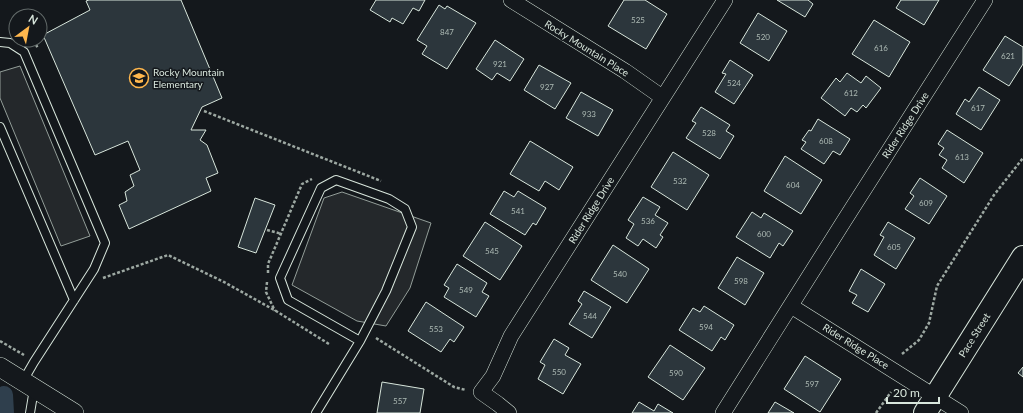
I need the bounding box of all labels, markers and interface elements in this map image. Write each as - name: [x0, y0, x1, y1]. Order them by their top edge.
- north arrow: [8, 8, 48, 48]
- text: N: [27, 11, 41, 27]
- house number: 525: [631, 15, 645, 25]
- street label: Rocky Mountain Place: [543, 17, 631, 79]
- house number: 847: [440, 27, 454, 37]
- house number: 520: [756, 32, 770, 42]
- house number: 616: [874, 43, 888, 53]
- house number: 621: [1001, 51, 1015, 61]
- house number: 921: [493, 59, 507, 69]
- place label: Rocky Mountain Elementary: [153, 66, 224, 90]
- school or university icon: Rocky Mountain Elementary: [128, 67, 150, 89]
- house number: 524: [727, 78, 741, 88]
- house number: 927: [540, 82, 554, 92]
- house number: 612: [844, 88, 858, 98]
- street label: Rider Ridge Drive: [879, 90, 931, 160]
- house number: 617: [971, 103, 985, 113]
- house number: 933: [582, 109, 596, 119]
- house number: 528: [702, 128, 716, 138]
- house number: 608: [819, 136, 833, 146]
- house number: 613: [955, 152, 969, 162]
- street label: Rider Ridge Drive: [566, 174, 616, 246]
- house number: 532: [673, 176, 687, 186]
- house number: 604: [786, 180, 800, 190]
- house number: 609: [919, 198, 933, 208]
- house number: 541: [511, 206, 525, 216]
- house number: 536: [641, 216, 655, 226]
- house number: 600: [757, 229, 771, 239]
- house number: 605: [887, 242, 901, 252]
- house number: 545: [485, 246, 499, 256]
- house number: 540: [613, 269, 627, 279]
- house number: 598: [734, 276, 748, 286]
- house number: 549: [459, 285, 473, 295]
- street label: Pace Street: [956, 310, 992, 359]
- house number: 544: [583, 311, 597, 321]
- street label: Rider Ridge Place: [821, 321, 891, 371]
- house number: 594: [699, 322, 713, 332]
- house number: 553: [429, 324, 443, 334]
- house number: 550: [552, 367, 566, 377]
- house number: 590: [669, 368, 683, 378]
- house number: 597: [805, 379, 819, 389]
- scale bar: [887, 379, 939, 405]
- text: 20 m: [893, 385, 920, 400]
- house number: 557: [393, 396, 407, 406]

